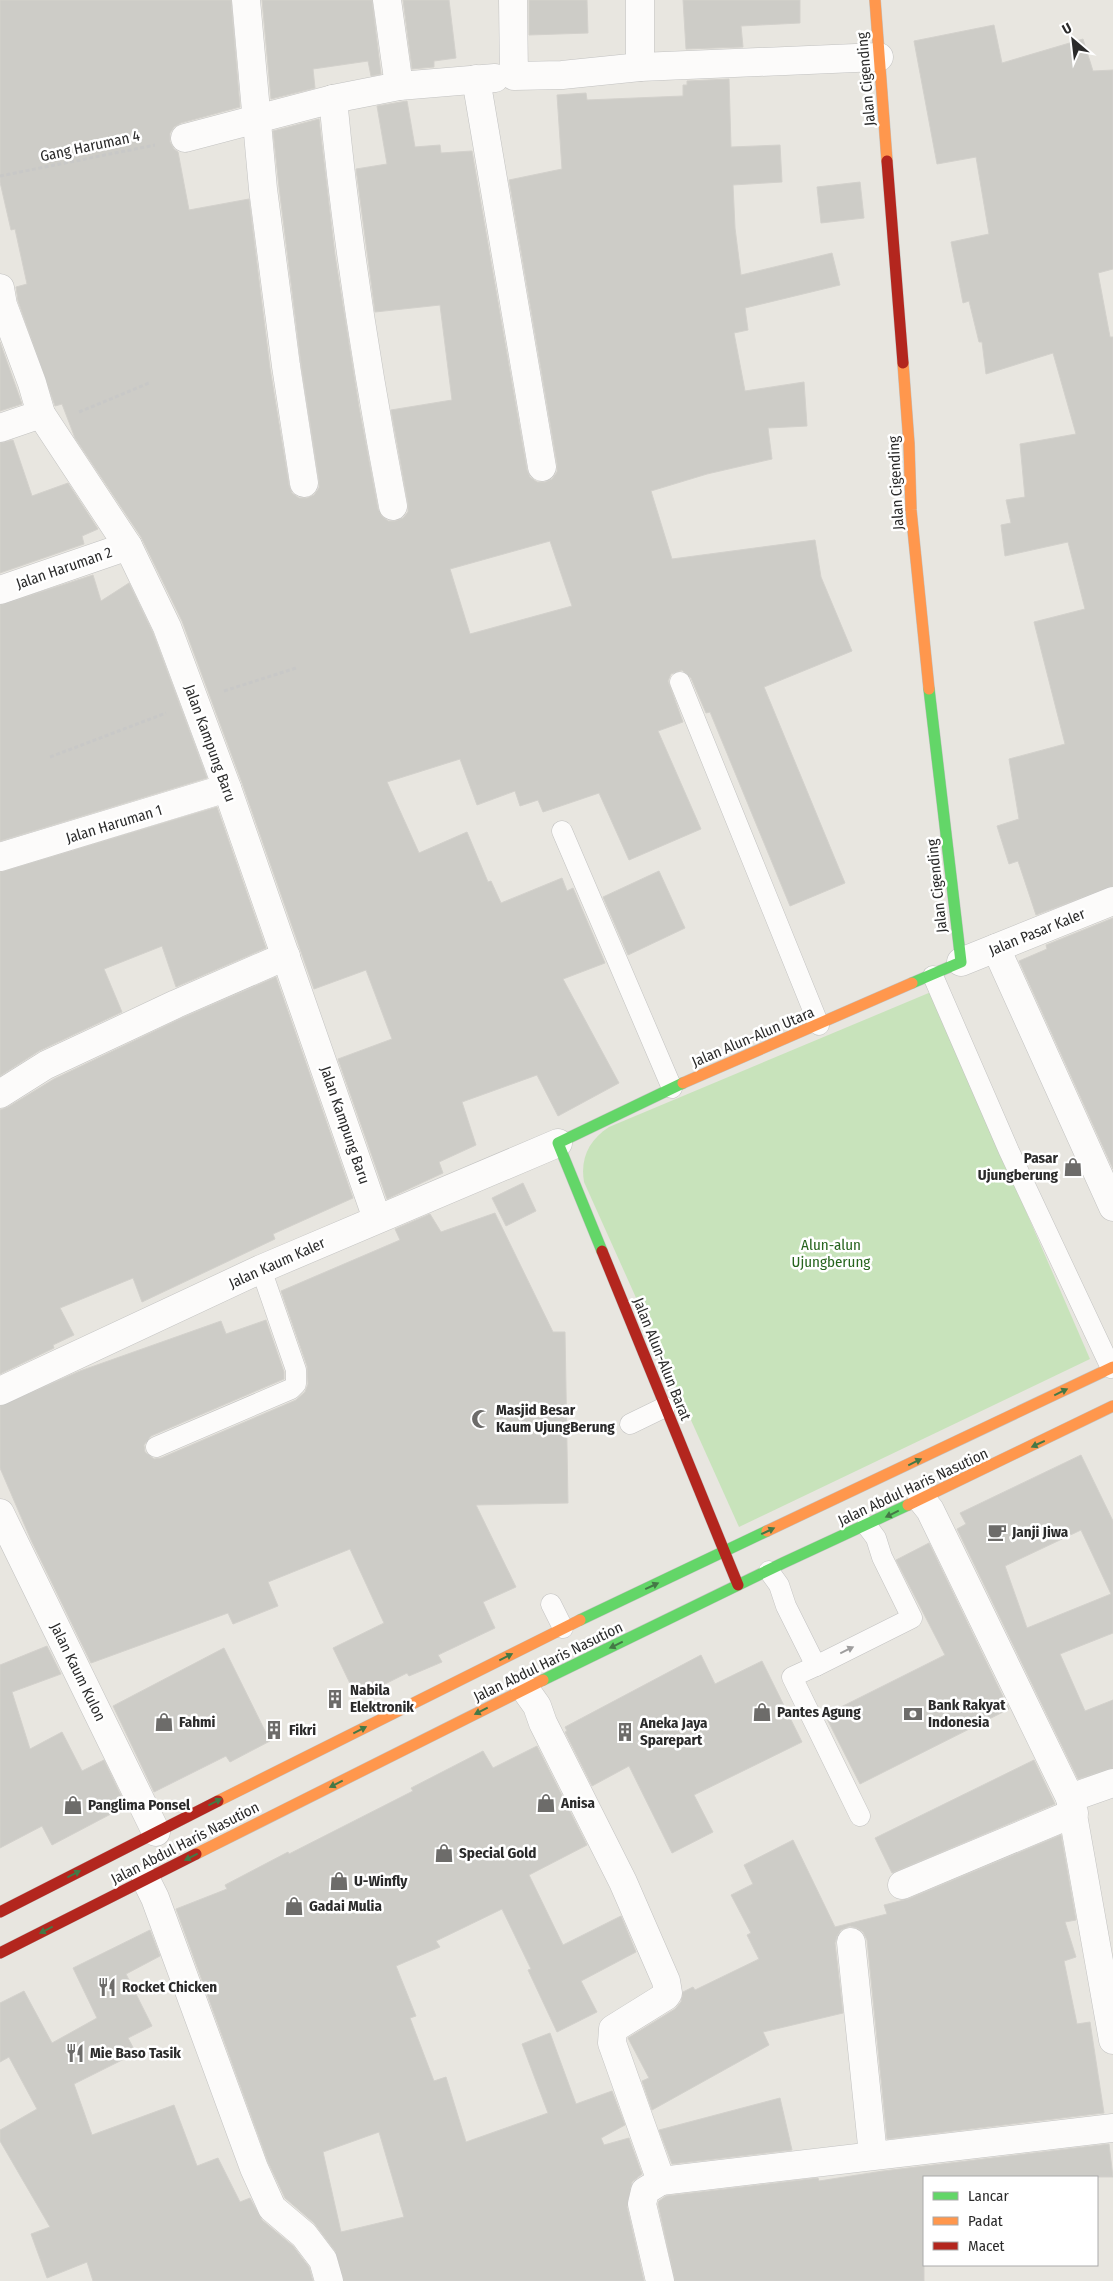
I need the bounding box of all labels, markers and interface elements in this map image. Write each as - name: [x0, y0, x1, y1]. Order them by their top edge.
- north arrow: [1048, 15, 1098, 65]
- text: U: [1060, 20, 1075, 38]
- street label: Jalan Cigending: [853, 31, 879, 127]
- street label: Gang Haruman 4: [38, 127, 142, 165]
- street label: Jalan Cigending: [885, 435, 907, 531]
- street label: Jalan Haruman 2: [14, 543, 115, 593]
- street label: Jalan Kampung Baru: [180, 682, 240, 804]
- street label: Jalan Haruman 1: [64, 801, 164, 847]
- street label: Jalan Cigending: [923, 838, 951, 934]
- street label: Jalan Pasar Kaler: [986, 904, 1088, 959]
- street label: Jalan Alun-Alun Utara: [689, 1003, 817, 1071]
- street label: Jalan Kampung Baru: [316, 1064, 374, 1186]
- place label: Pasar Ujungberung: [978, 1149, 1059, 1184]
- shop icon: Pasar Ujungberung: [1062, 1156, 1084, 1178]
- street label: Jalan Kaum Kaler: [226, 1233, 329, 1292]
- park label: Alun-alun Ujungberung: [792, 1236, 870, 1271]
- street label: Jalan Alun-Alun Barat: [629, 1295, 695, 1423]
- one-way arrow: [1054, 1388, 1069, 1396]
- place label: Masjid Besar Kaum UjungBerung: [496, 1401, 615, 1436]
- mosque icon: Masjid Besar Kaum UjungBerung: [470, 1408, 492, 1430]
- one-way arrow: [1031, 1441, 1045, 1449]
- street label: Jalan Abdul Haris Nasution: [835, 1444, 991, 1530]
- one-way arrow: [908, 1458, 922, 1466]
- one-way arrow: [885, 1510, 899, 1518]
- cafe icon: Janji Jiwa: [986, 1521, 1008, 1543]
- place label: Janji Jiwa: [1011, 1523, 1069, 1541]
- one-way arrow: [761, 1527, 775, 1535]
- one-way arrow: [645, 1582, 659, 1590]
- street label: Jalan Abdul Haris Nasution: [471, 1618, 625, 1706]
- street label: Jalan Kaum Kulon: [46, 1620, 110, 1724]
- one-way arrow: [608, 1641, 623, 1649]
- one-way arrow: [840, 1646, 854, 1654]
- one-way arrow: [499, 1653, 513, 1661]
- place label: Nabila Elektronik: [350, 1681, 414, 1716]
- building icon: Nabila Elektronik: [324, 1688, 346, 1710]
- place label: Bank Rakyat Indonesia: [928, 1696, 1006, 1731]
- shop icon: Pantes Agung: [751, 1701, 773, 1723]
- place label: Pantes Agung: [777, 1703, 861, 1721]
- bank icon: Bank Rakyat Indonesia: [902, 1703, 924, 1725]
- one-way arrow: [474, 1707, 488, 1715]
- shop icon: Fahmi: [153, 1711, 175, 1733]
- place label: Fahmi: [179, 1713, 215, 1731]
- place label: Aneka Jaya Sparepart: [639, 1714, 708, 1749]
- building icon: Fikri: [263, 1719, 285, 1741]
- place label: Fikri: [289, 1721, 316, 1739]
- building icon: Aneka Jaya Sparepart: [614, 1721, 636, 1743]
- one-way arrow: [353, 1725, 368, 1734]
- one-way arrow: [329, 1780, 343, 1788]
- shop icon: Anisa: [535, 1792, 557, 1814]
- shop icon: Panglima Ponsel: [62, 1794, 84, 1816]
- place label: Anisa: [560, 1794, 595, 1812]
- place label: Panglima Ponsel: [88, 1796, 191, 1814]
- street label: Jalan Abdul Haris Nasution: [108, 1798, 262, 1888]
- one-way arrow: [208, 1798, 222, 1806]
- shop icon: Special Gold: [433, 1842, 455, 1864]
- place label: Special Gold: [459, 1844, 537, 1862]
- one-way arrow: [184, 1853, 198, 1861]
- one-way arrow: [67, 1870, 82, 1878]
- shop icon: U-Winfly: [328, 1870, 350, 1892]
- place label: U-Winfly: [354, 1872, 408, 1890]
- shop icon: Gadai Mulia: [283, 1895, 305, 1917]
- place label: Gadai Mulia: [309, 1897, 383, 1915]
- one-way arrow: [39, 1926, 53, 1934]
- restaurant icon: Rocket Chicken: [96, 1976, 118, 1998]
- place label: Rocket Chicken: [122, 1978, 217, 1996]
- restaurant icon: Mie Baso Tasik: [64, 2042, 86, 2064]
- place label: Mie Baso Tasik: [90, 2044, 181, 2062]
- legend: [923, 2176, 1098, 2266]
- text: Lancar: [968, 2187, 1009, 2205]
- text: Padat: [968, 2212, 1003, 2230]
- text: Macet: [968, 2237, 1005, 2255]

